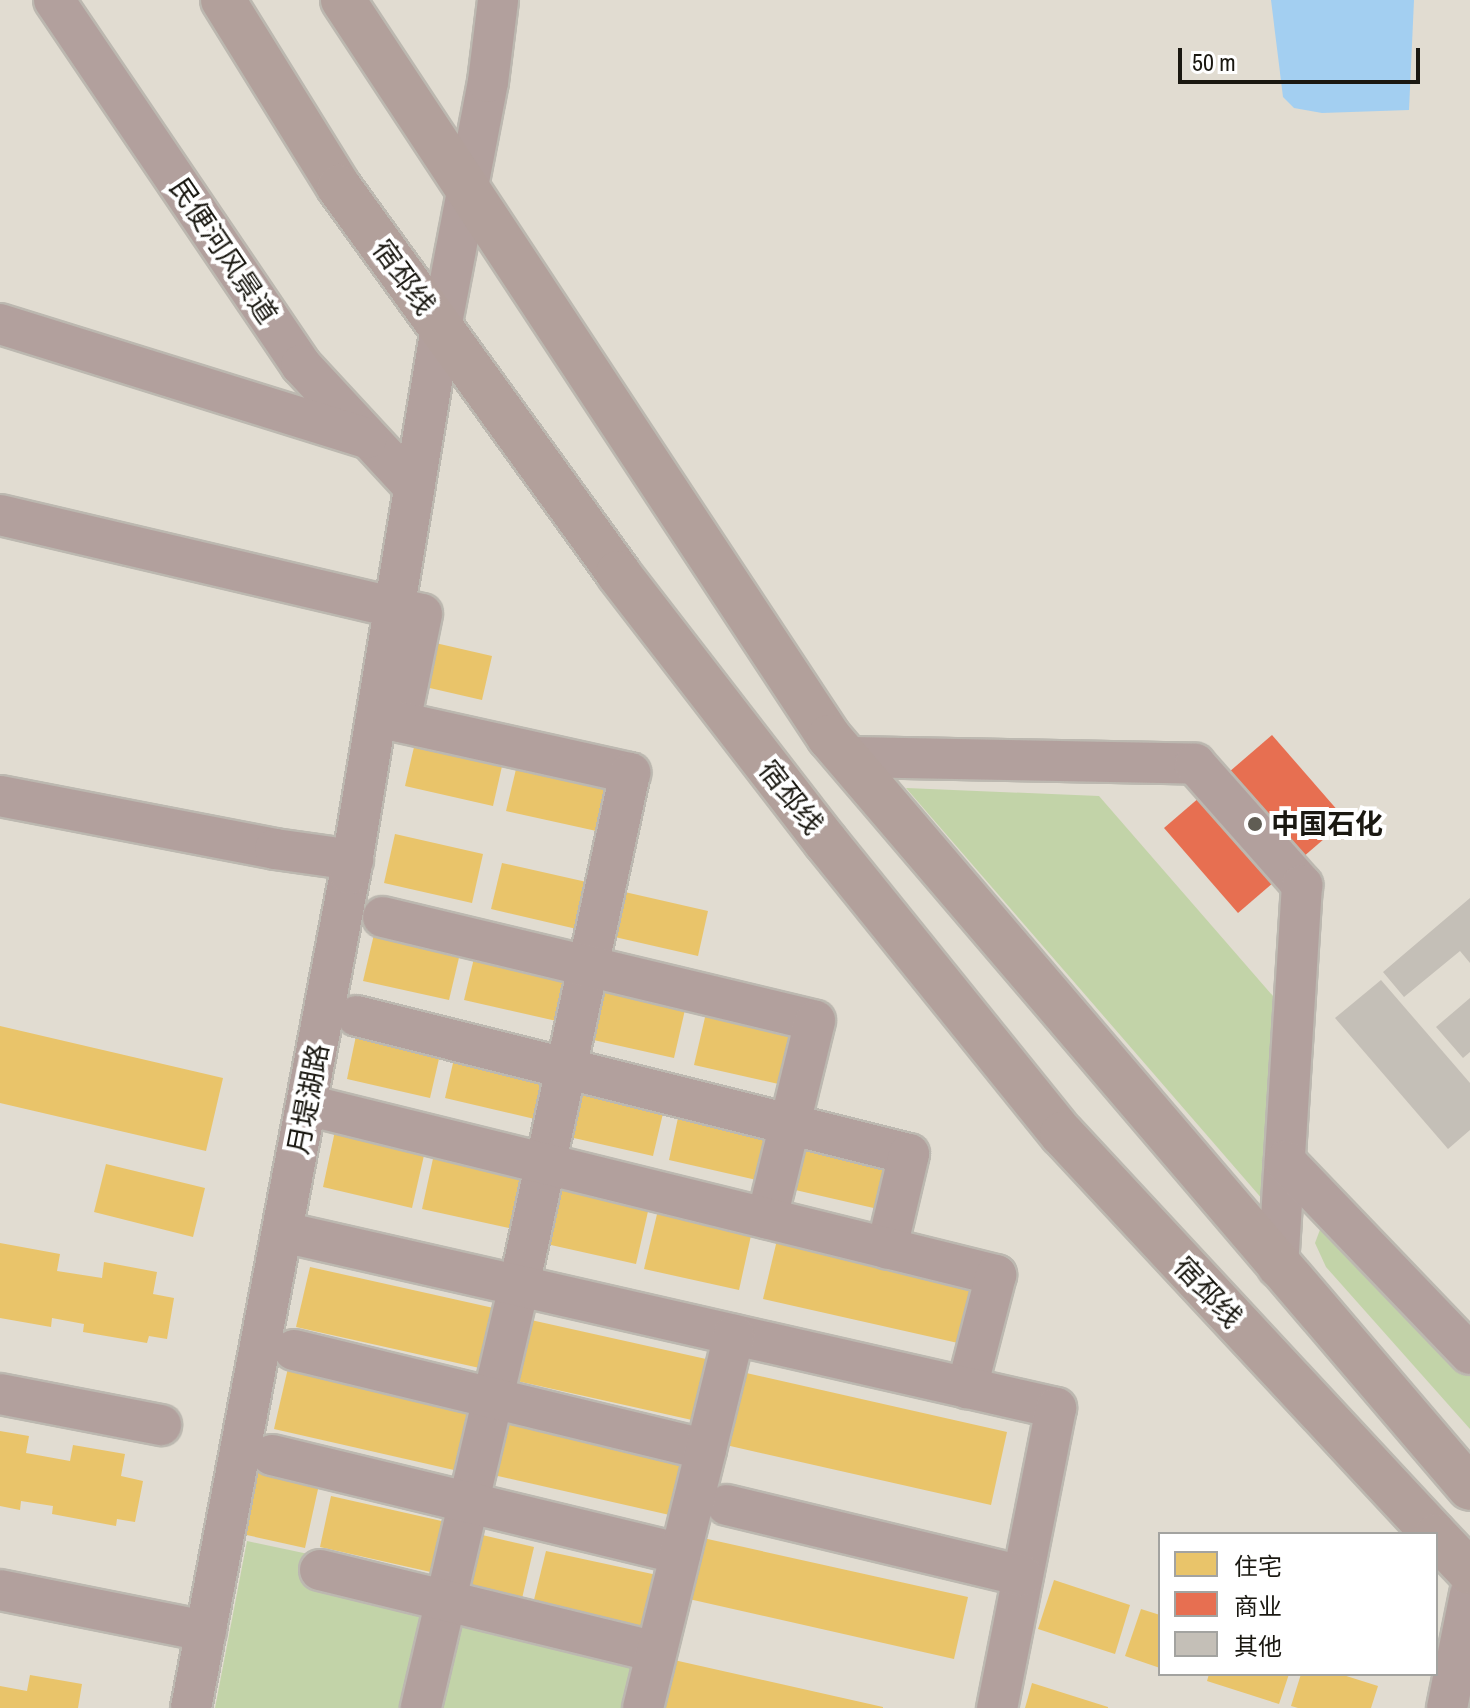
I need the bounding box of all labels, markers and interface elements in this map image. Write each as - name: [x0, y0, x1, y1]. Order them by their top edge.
- scale bar: [1182, 32, 1424, 82]
- text: 50 m: [1192, 46, 1236, 78]
- street label: 民便河风景道: [163, 172, 285, 330]
- street label: 宿邳线: [366, 233, 442, 321]
- street label: 宿邳线: [752, 754, 830, 840]
- place label: 中国石化: [1271, 807, 1383, 841]
- marker: 中国石化: [1246, 815, 1264, 833]
- street label: 月堤湖路: [281, 1041, 335, 1157]
- street label: 宿邳线: [1167, 1250, 1249, 1334]
- legend: [1158, 1532, 1438, 1676]
- text: 住宅: [1234, 1550, 1282, 1582]
- text: 商业: [1234, 1590, 1282, 1622]
- text: 其他: [1234, 1630, 1282, 1662]

